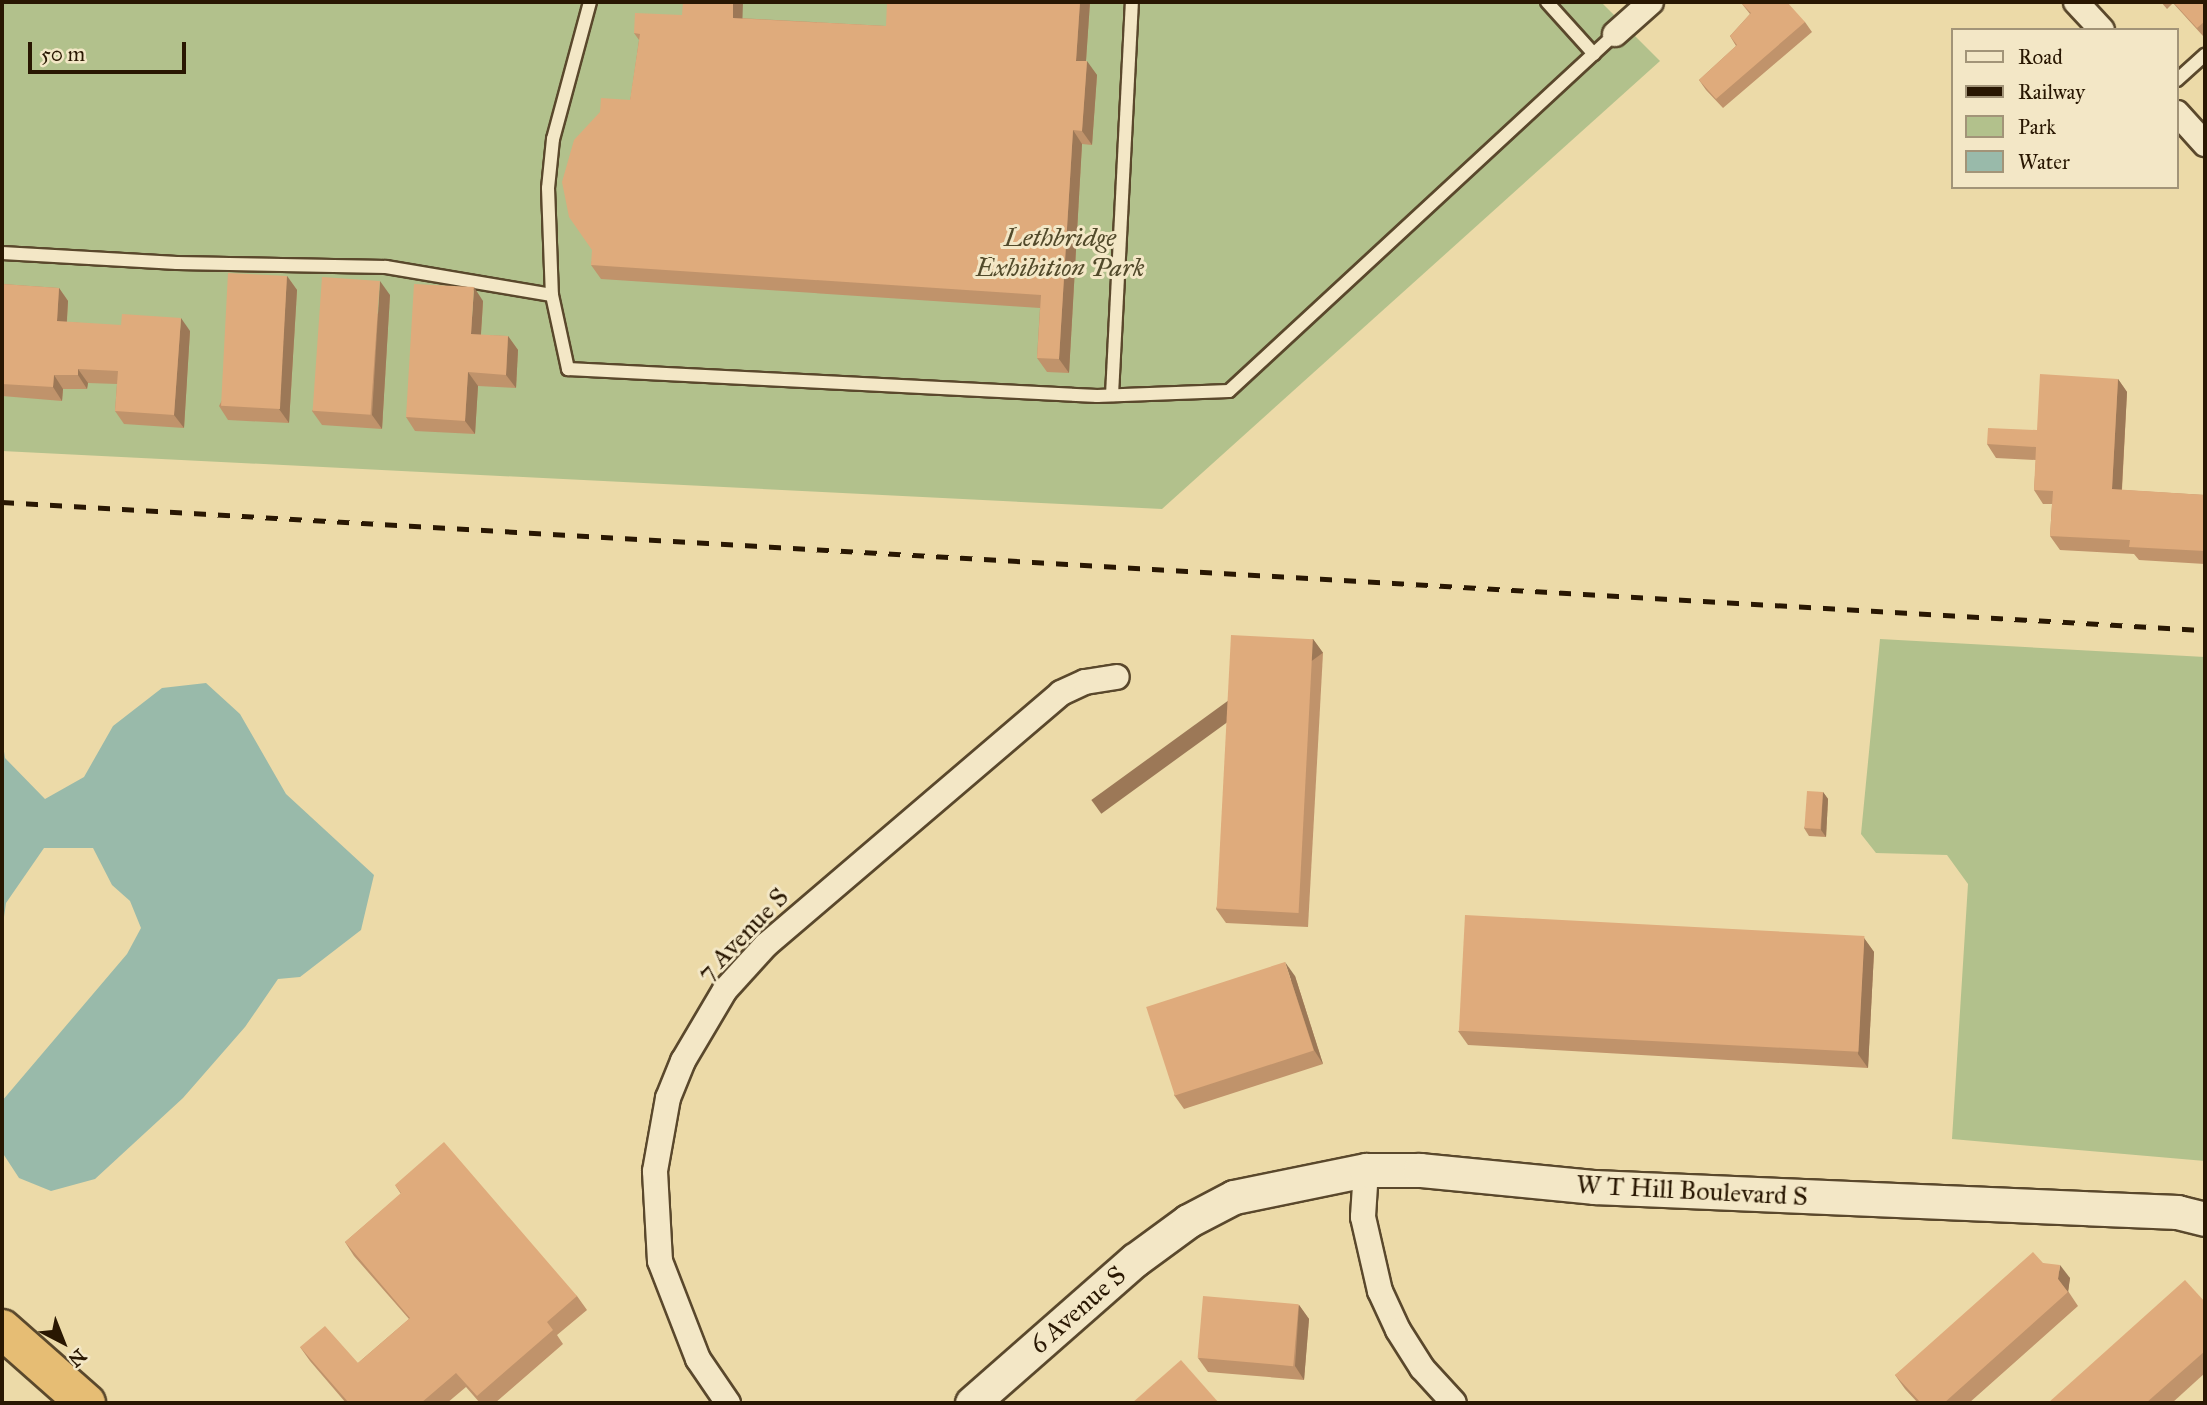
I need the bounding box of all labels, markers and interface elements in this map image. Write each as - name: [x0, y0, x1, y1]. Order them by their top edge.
- scale bar: [32, 28, 189, 72]
- legend: [1952, 28, 2179, 189]
- text: 50 m: [41, 41, 85, 67]
- text: Road: [2018, 44, 2063, 70]
- text: Railway: [2018, 79, 2085, 105]
- text: Park: [2018, 114, 2056, 140]
- text: Water: [2018, 149, 2070, 175]
- park label: Lethbridge Exhibition Park: [975, 222, 1145, 284]
- street label: 7 Avenue S: [691, 882, 795, 988]
- street label: W T Hill Boulevard S: [1576, 1169, 1808, 1213]
- street label: 6 Avenue S: [1023, 1260, 1133, 1360]
- north arrow: [28, 1307, 98, 1377]
- text: N: [64, 1344, 91, 1372]

